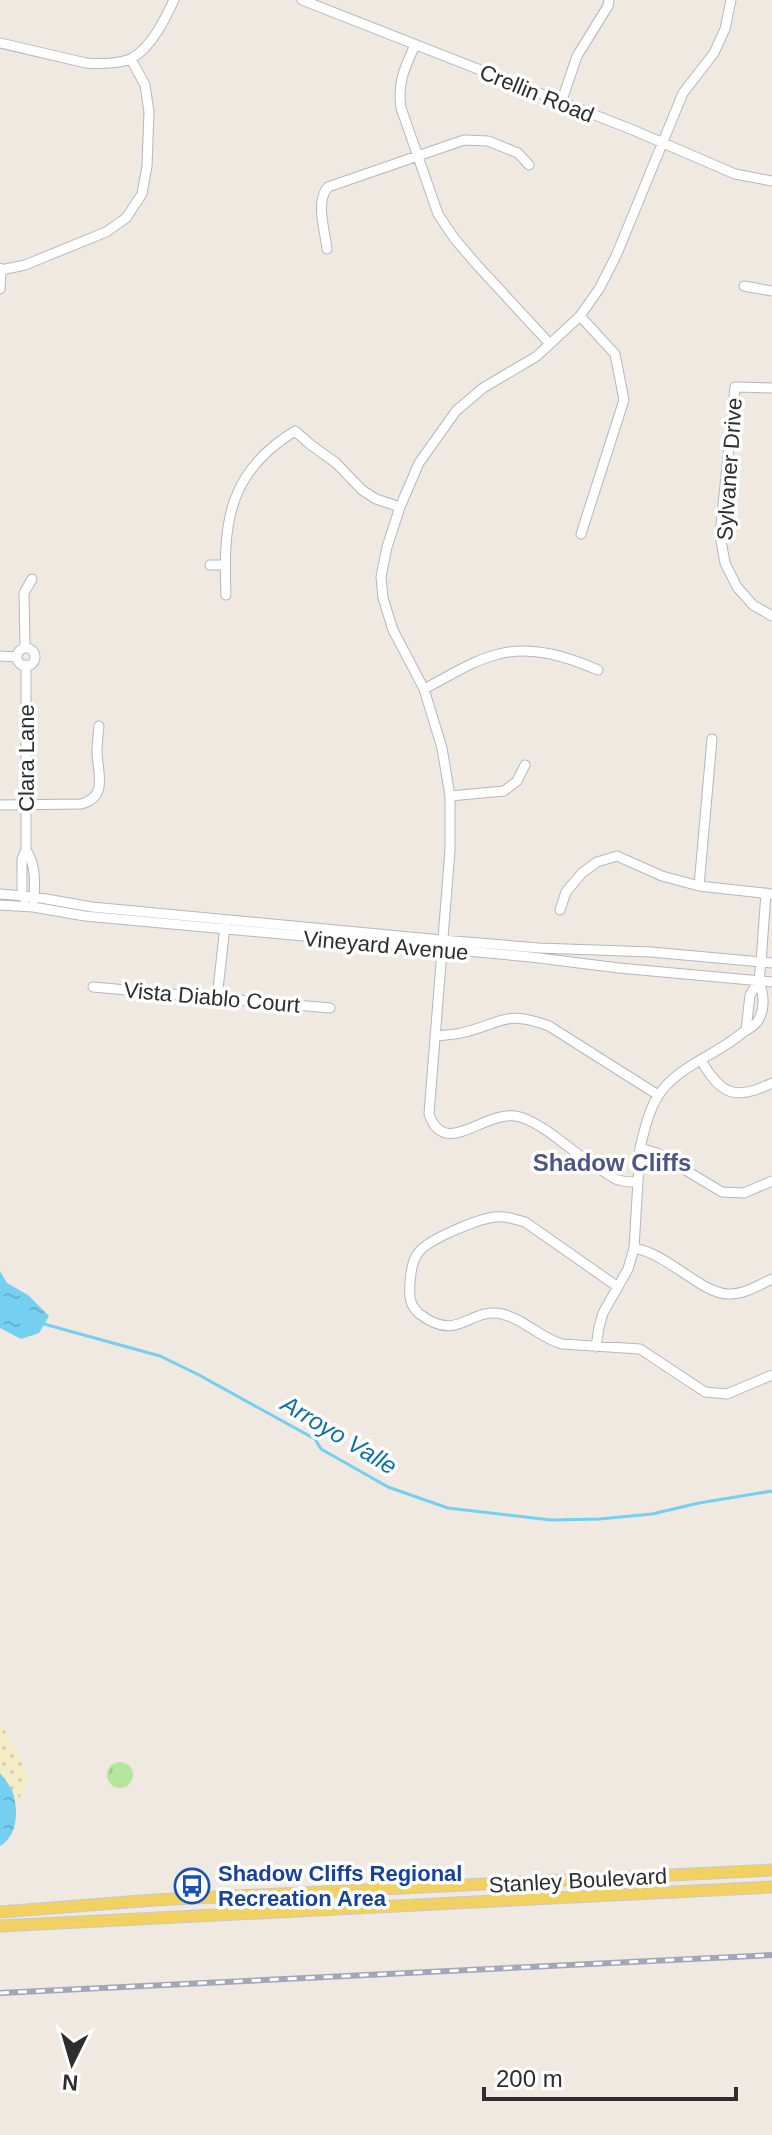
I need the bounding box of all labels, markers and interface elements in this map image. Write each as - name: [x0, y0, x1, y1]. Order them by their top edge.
- street label: Crellin Road: [476, 59, 598, 128]
- street label: Sylvaner Drive: [712, 397, 747, 541]
- street label: Clara Lane: [14, 704, 39, 812]
- street label: Vineyard Avenue: [302, 926, 470, 965]
- street label: Vista Diablo Court: [123, 977, 301, 1018]
- district label: Shadow Cliffs: [533, 1149, 691, 1176]
- water label: Arroyo Valle: [275, 1389, 402, 1480]
- place label: Shadow Cliffs Regional Recreation Area: [218, 1861, 462, 1911]
- street label: Stanley Boulevard: [488, 1863, 668, 1898]
- bus stop icon: Shadow Cliffs Regional Recreation Area: [173, 1867, 211, 1905]
- north arrow: [32, 2023, 112, 2103]
- scale bar: [484, 2051, 736, 2101]
- text: 200 m: [496, 2065, 563, 2092]
- text: N: [61, 2069, 79, 2096]

